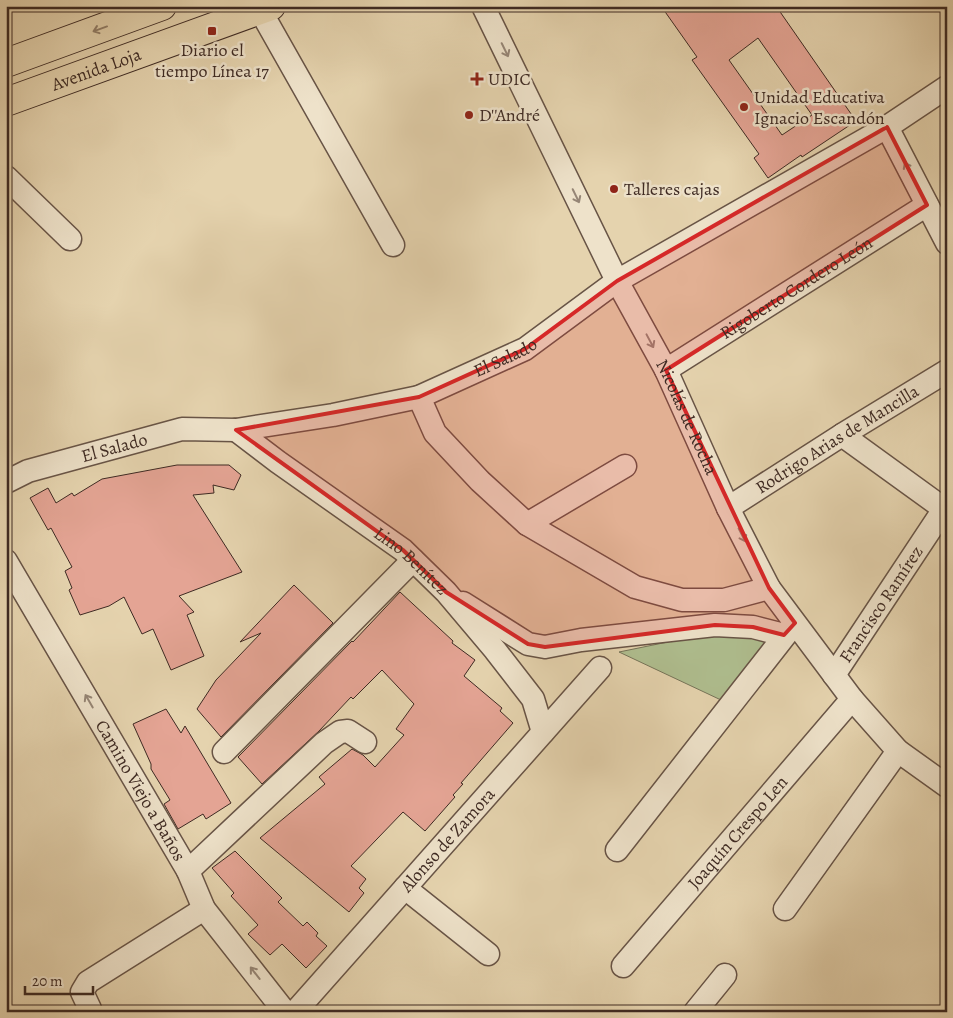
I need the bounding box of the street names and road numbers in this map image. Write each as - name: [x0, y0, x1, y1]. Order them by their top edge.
- street label: Avenida Loja: [47, 42, 145, 97]
- street label: Rigoberto Cordero León: [715, 230, 877, 345]
- street label: El Salado: [470, 332, 542, 383]
- street label: Nicolás de Rocha: [650, 355, 724, 479]
- street label: Rodrigo Arias de Mancilla: [751, 379, 924, 499]
- street label: El Salado: [78, 427, 150, 468]
- street label: Lino Benítez: [369, 521, 454, 600]
- street label: Francisco Ramírez: [833, 541, 928, 667]
- street label: Camino Viejo a Baños: [90, 715, 192, 865]
- street label: Joaquín Crespo Len: [682, 771, 793, 894]
- street label: Alonso de Zamora: [394, 782, 501, 898]

